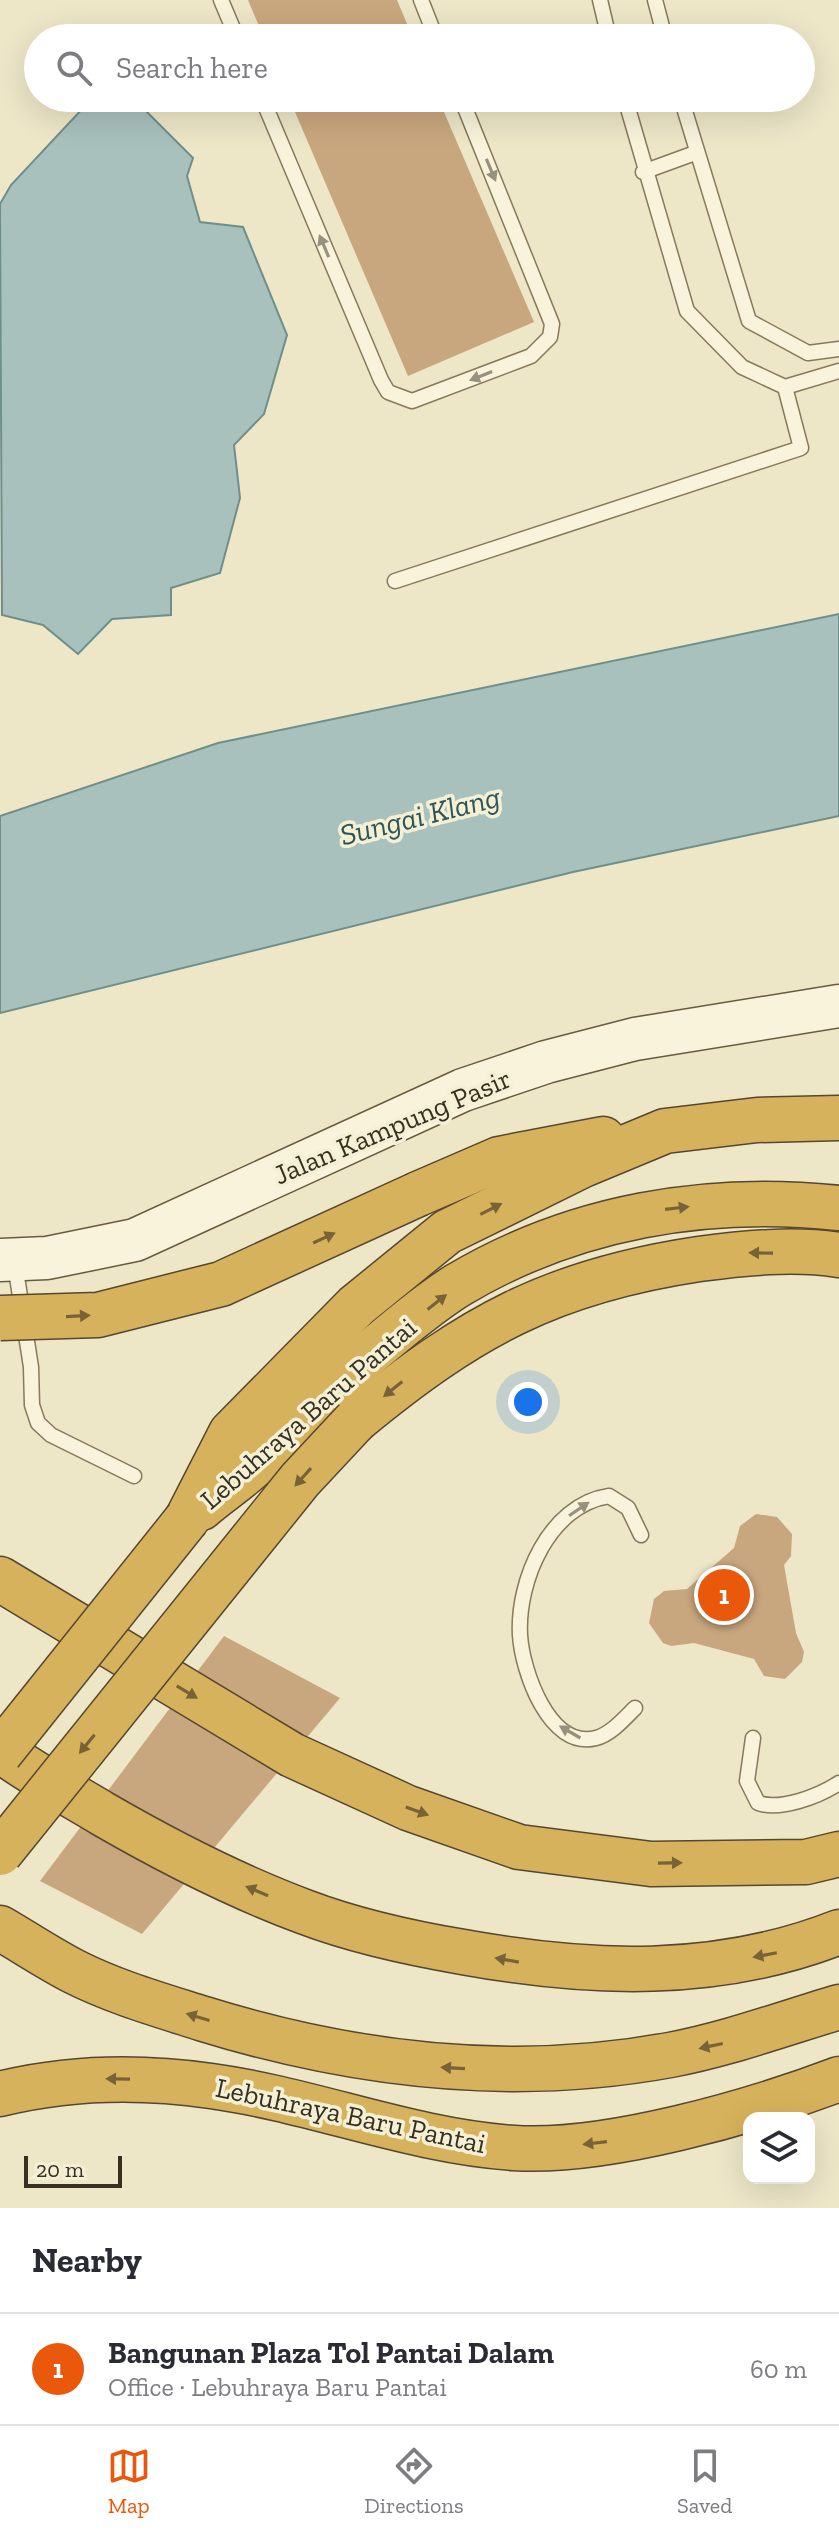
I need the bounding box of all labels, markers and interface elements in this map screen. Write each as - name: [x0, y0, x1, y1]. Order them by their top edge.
- search box: [24, 24, 815, 112]
- icon: search: [52, 46, 96, 90]
- text: Search here: [116, 50, 268, 86]
- one-way arrow: [485, 158, 498, 182]
- one-way arrow: [318, 234, 331, 257]
- one-way arrow: [469, 370, 493, 383]
- water label: Sungai Klang: [336, 779, 504, 853]
- street label: Jalan Kampung Pasir: [269, 1062, 516, 1191]
- one-way arrow: [480, 1202, 503, 1216]
- one-way arrow: [665, 1202, 690, 1215]
- one-way arrow: [313, 1231, 336, 1245]
- one-way arrow: [748, 1247, 773, 1259]
- one-way arrow: [427, 1294, 447, 1310]
- one-way arrow: [66, 1310, 91, 1323]
- street label: Lebuhraya Baru Pantai: [194, 1311, 423, 1516]
- one-way arrow: [383, 1380, 403, 1397]
- your location: [508, 1382, 548, 1422]
- one-way arrow: [295, 1467, 313, 1486]
- one-way arrow: [568, 1502, 589, 1517]
- pin: 1: [698, 1565, 750, 1625]
- one-way arrow: [176, 1685, 198, 1699]
- one-way arrow: [559, 1725, 581, 1739]
- one-way arrow: [79, 1734, 96, 1755]
- one-way arrow: [405, 1806, 429, 1818]
- one-way arrow: [658, 1857, 683, 1870]
- one-way arrow: [245, 1885, 269, 1898]
- one-way arrow: [752, 1949, 777, 1962]
- one-way arrow: [494, 1953, 519, 1966]
- one-way arrow: [186, 2010, 210, 2023]
- one-way arrow: [698, 2040, 723, 2053]
- one-way arrow: [440, 2061, 465, 2074]
- street label: Lebuhraya Baru Pantai: [213, 2071, 489, 2160]
- one-way arrow: [105, 2073, 130, 2085]
- map controls: [743, 2112, 815, 2184]
- button: layers: [743, 2112, 815, 2184]
- one-way arrow: [582, 2137, 607, 2150]
- scale bar: [24, 2152, 122, 2188]
- text: 20 m: [36, 2156, 84, 2183]
- text: Nearby: [32, 2240, 142, 2281]
- text: Bangunan Plaza Tol Pantai Dalam: [108, 2335, 554, 2371]
- text: 1: [53, 2353, 63, 2385]
- text: 60 m: [750, 2353, 807, 2385]
- text: Office · Lebuhraya Baru Pantai: [108, 2371, 447, 2403]
- tab: Map: [107, 2444, 151, 2519]
- tab: Directions: [364, 2444, 464, 2519]
- tab: Saved: [677, 2444, 732, 2519]

